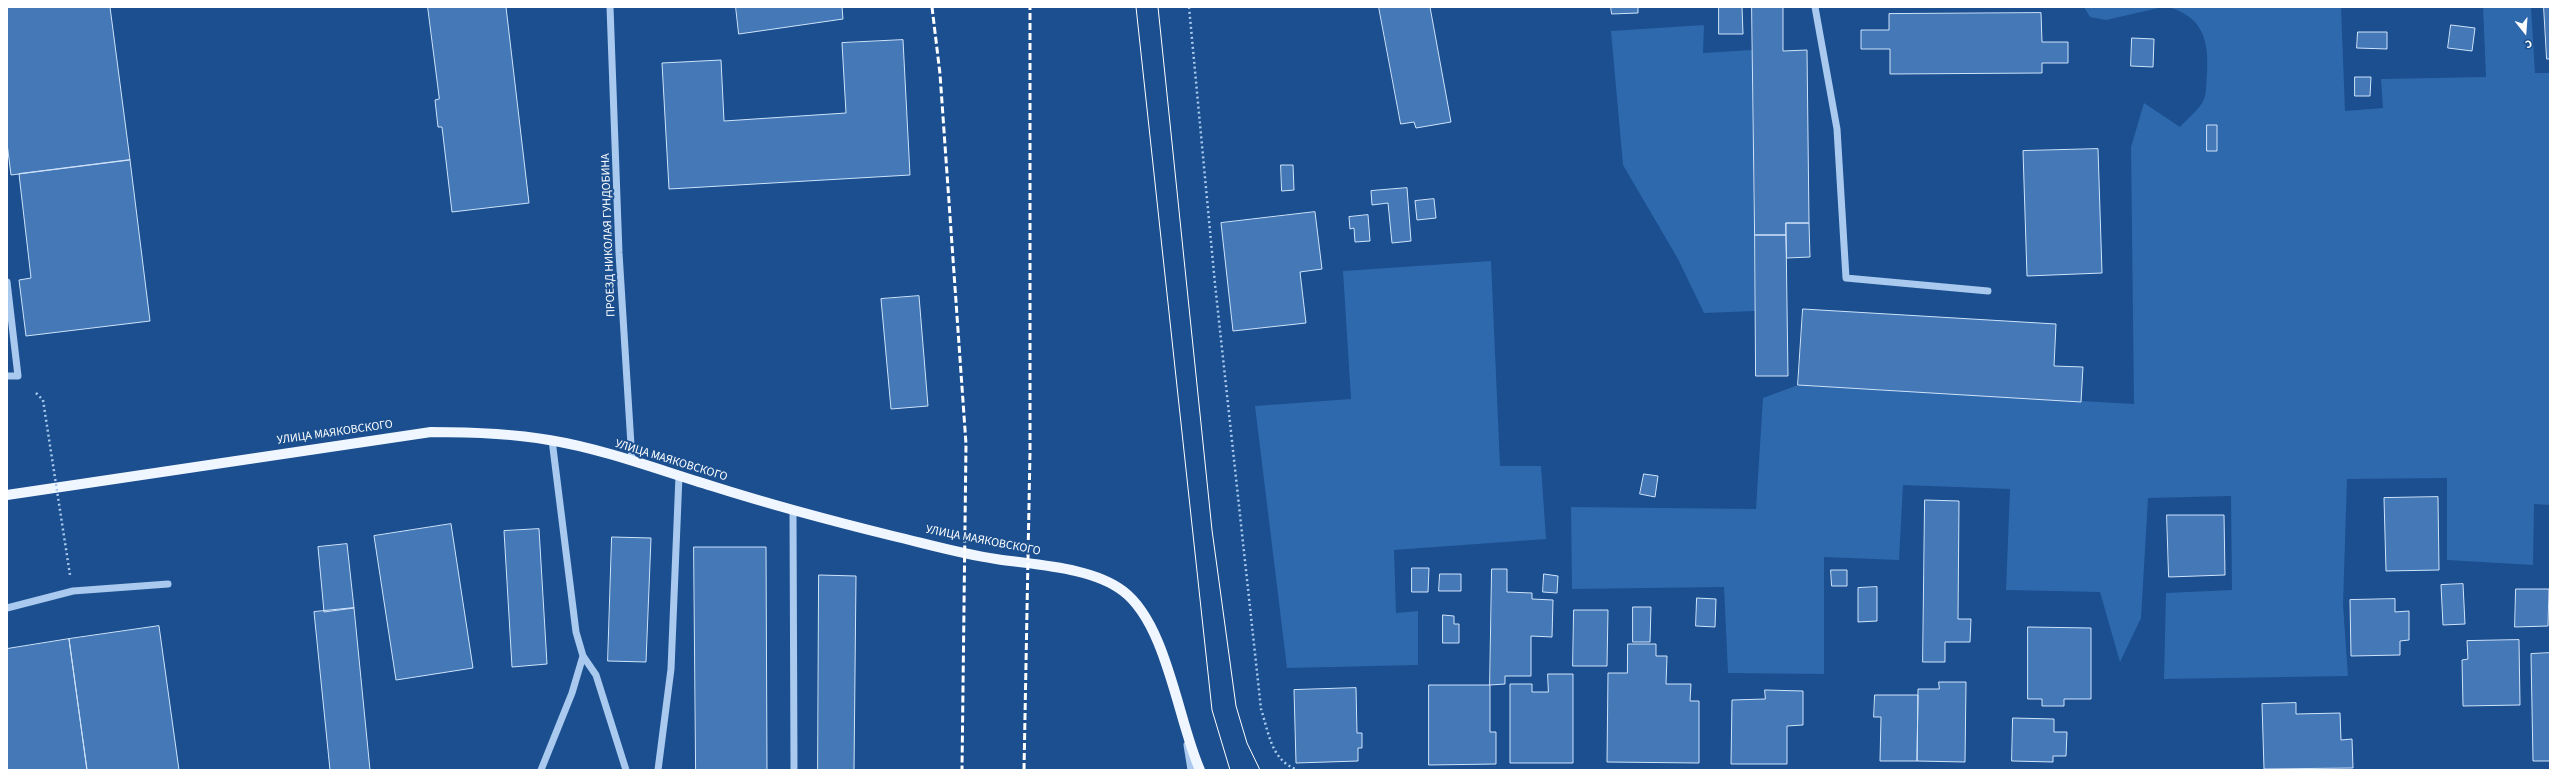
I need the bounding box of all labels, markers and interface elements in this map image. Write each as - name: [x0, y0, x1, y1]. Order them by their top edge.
- north arrow: [2505, 12, 2545, 52]
- text: С: [2523, 36, 2534, 52]
- street label: ПРОЕЗД НИКОЛАЯ ГУНДОБИНА: [599, 153, 619, 317]
- street label: УЛИЦА МАЯКОВСКОГО: [276, 418, 394, 448]
- street label: УЛИЦА МАЯКОВСКОГО: [613, 437, 729, 485]
- street label: УЛИЦА МАЯКОВСКОГО: [924, 523, 1042, 559]

